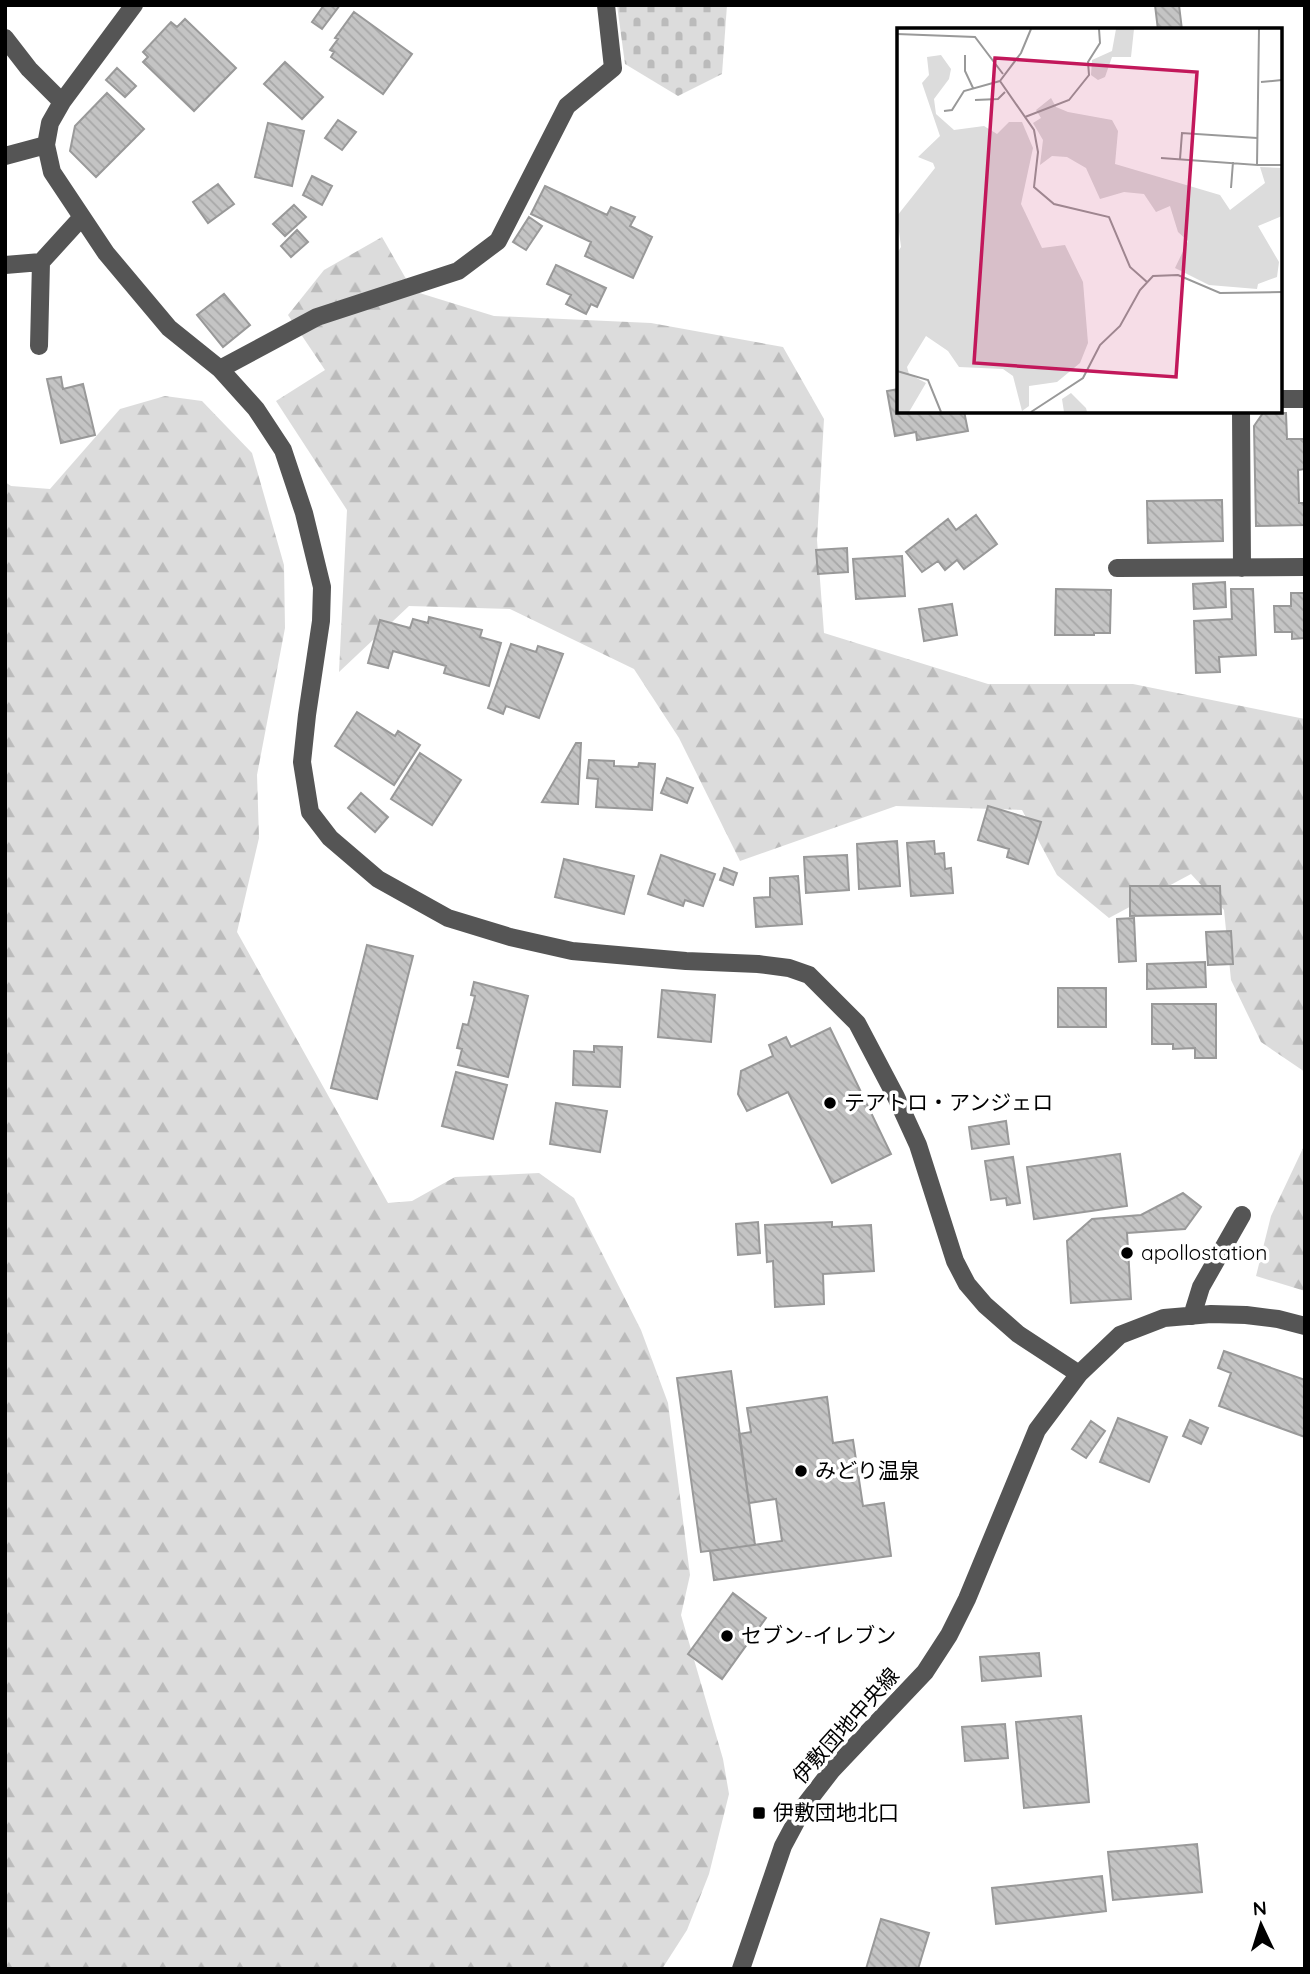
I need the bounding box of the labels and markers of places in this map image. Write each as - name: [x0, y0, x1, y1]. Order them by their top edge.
- place label: テアトロ・アンジェロ: [844, 1089, 1053, 1115]
- marker: テアトロ・アンジェロ: [822, 1095, 838, 1111]
- place label: apollostation: [1141, 1239, 1267, 1265]
- marker: apollostation: [1119, 1245, 1135, 1261]
- place label: みどり温泉: [815, 1457, 920, 1483]
- marker: みどり温泉: [793, 1463, 809, 1479]
- place label: セブン-イレブン: [741, 1622, 896, 1648]
- marker: セブン-イレブン: [719, 1628, 735, 1644]
- place label: 伊敷団地北口: [773, 1799, 899, 1825]
- marker: 伊敷団地北口: [751, 1805, 767, 1821]

